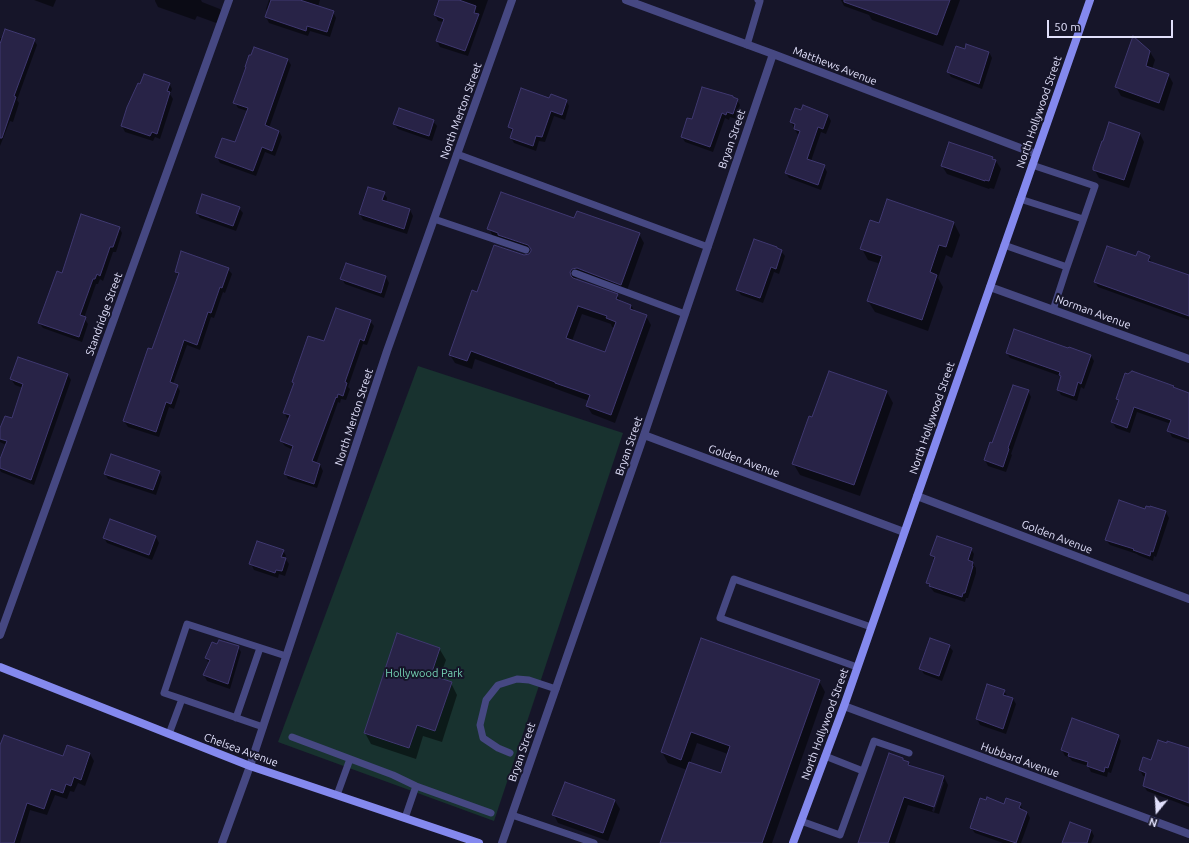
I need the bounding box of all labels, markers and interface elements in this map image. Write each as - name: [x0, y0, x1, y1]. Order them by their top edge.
- scale bar: [1049, 12, 1175, 38]
- text: 50 m: [1054, 20, 1081, 33]
- street label: Matthews Avenue: [791, 44, 879, 88]
- street label: North Hollywood Street: [1014, 54, 1064, 170]
- street label: North Merton Street: [437, 61, 485, 161]
- street label: Bryan Street: [716, 108, 748, 170]
- street label: Standridge Street: [83, 271, 125, 357]
- street label: Norman Avenue: [1053, 292, 1133, 332]
- street label: North Hollywood Street: [907, 360, 957, 476]
- street label: North Merton Street: [332, 367, 376, 467]
- street label: Bryan Street: [613, 415, 645, 477]
- street label: Golden Avenue: [707, 442, 781, 480]
- street label: Golden Avenue: [1020, 517, 1094, 557]
- park label: Hollywood Park: [385, 666, 463, 680]
- street label: North Hollywood Street: [799, 666, 851, 782]
- street label: Bryan Street: [506, 721, 538, 783]
- street label: Chelsea Avenue: [202, 730, 280, 770]
- street label: Hubbard Avenue: [979, 740, 1061, 780]
- north arrow: [1137, 791, 1177, 831]
- text: N: [1148, 815, 1159, 829]

